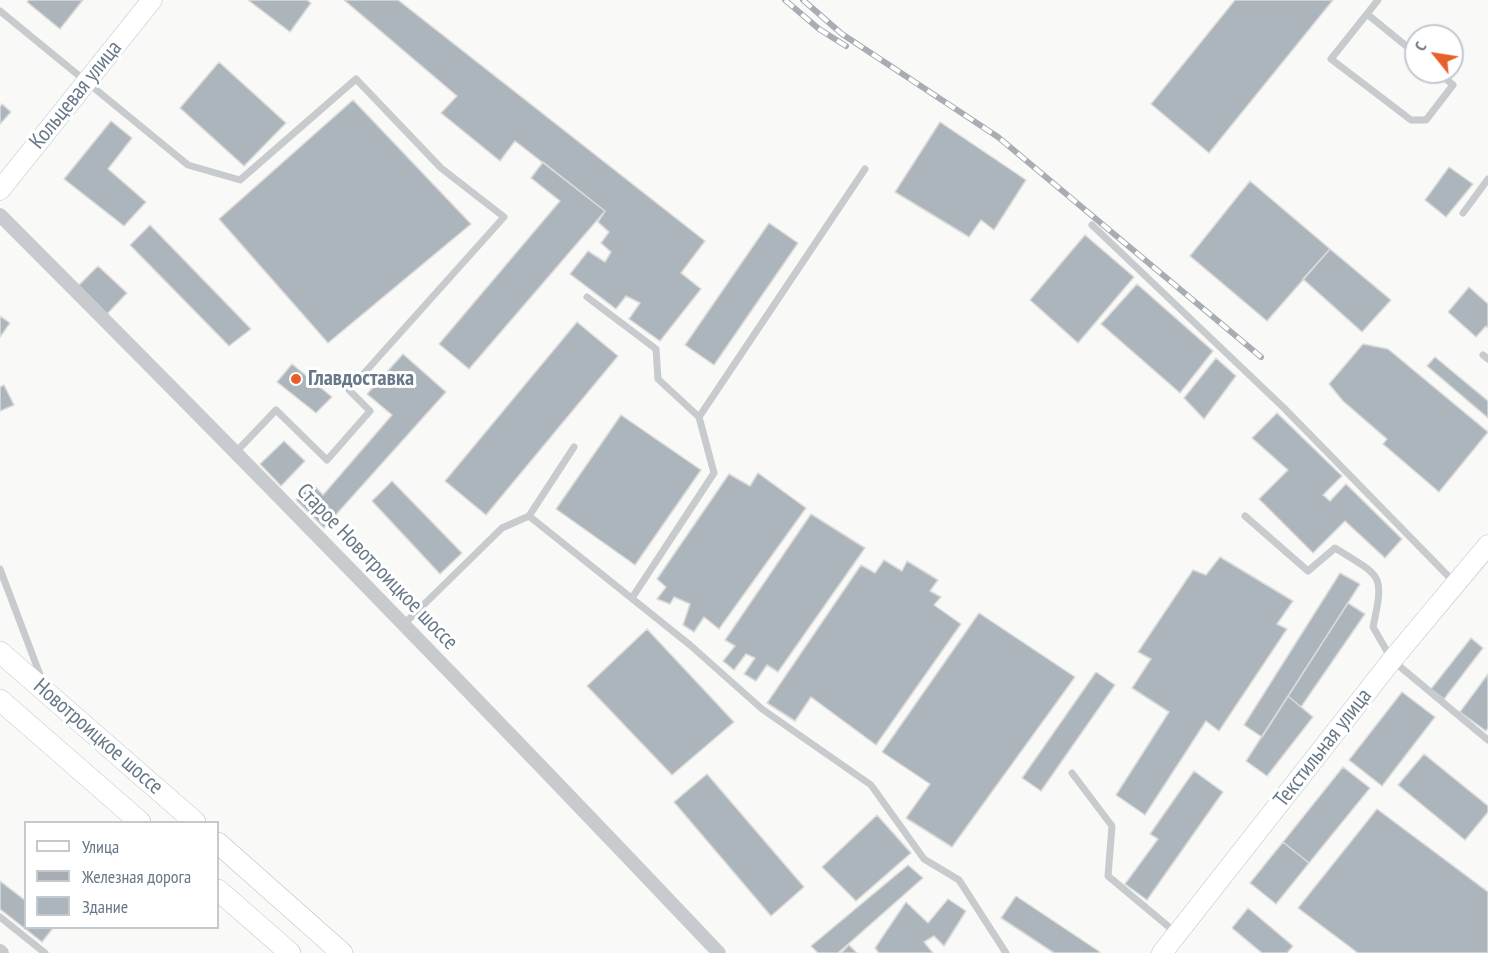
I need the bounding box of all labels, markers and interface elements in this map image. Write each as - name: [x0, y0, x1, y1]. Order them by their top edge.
- north arrow: [1404, 24, 1464, 84]
- street label: Кольцевая улица: [24, 36, 128, 154]
- text: С: [1410, 38, 1431, 54]
- place label: Главдоставка: [308, 366, 414, 392]
- marker: Главдоставка: [289, 372, 303, 386]
- street label: Старое Новотроицкое шоссе: [291, 478, 463, 656]
- street label: Новотроицкое шоссе: [28, 674, 168, 800]
- street label: Текстильная улица: [1269, 683, 1377, 813]
- legend: [24, 821, 219, 929]
- text: Улица: [82, 835, 119, 858]
- text: Железная дорога: [82, 865, 191, 888]
- text: Здание: [82, 895, 128, 918]

